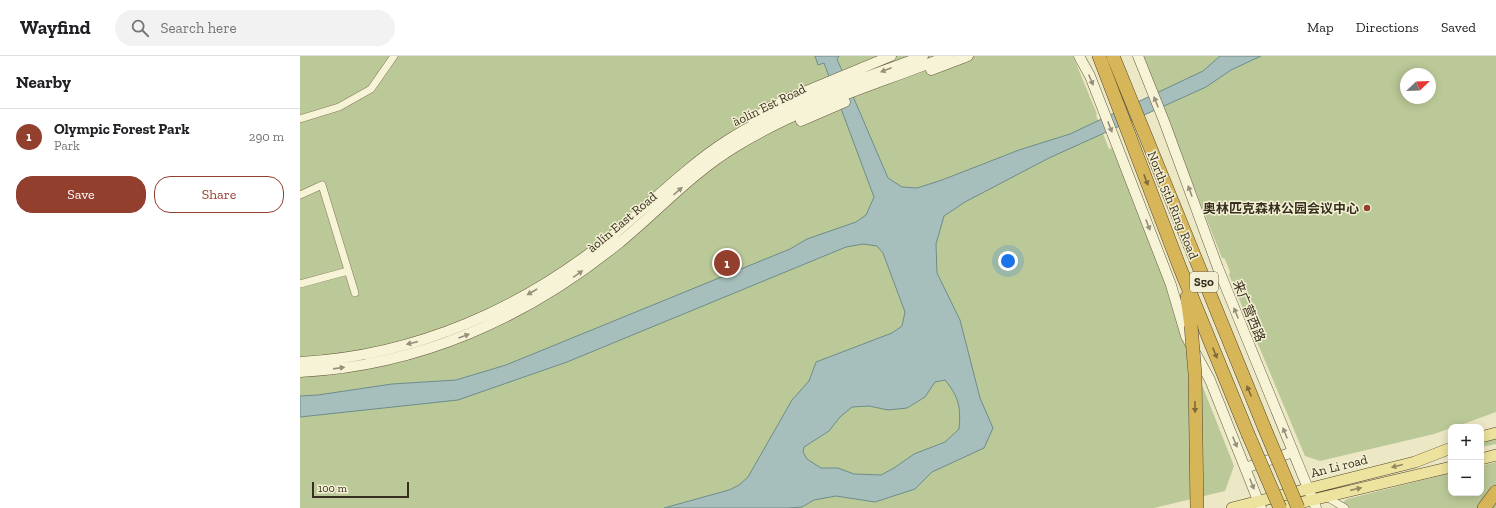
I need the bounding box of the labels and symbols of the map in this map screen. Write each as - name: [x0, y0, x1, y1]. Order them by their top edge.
- one-way arrow: [880, 67, 892, 73]
- north arrow: [1400, 68, 1436, 104]
- one-way arrow: [1089, 74, 1095, 86]
- street label: àolín Est Road: [730, 81, 808, 129]
- one-way arrow: [1153, 96, 1159, 107]
- one-way arrow: [1108, 122, 1114, 134]
- street label: North 5th Ring Road: [1144, 149, 1202, 261]
- one-way arrow: [1143, 174, 1149, 185]
- one-way arrow: [1186, 185, 1192, 197]
- one-way arrow: [673, 187, 684, 196]
- street label: àolín East Road: [584, 189, 660, 255]
- place label: 奥林匹克森林公园会议中心: [1203, 201, 1359, 216]
- marker: 奥林匹克森林公园会议中心: [1362, 203, 1372, 213]
- one-way arrow: [1145, 220, 1151, 231]
- pin: 1: [714, 248, 740, 278]
- your location: [998, 251, 1018, 271]
- one-way arrow: [573, 270, 583, 278]
- road number: S50: [1190, 272, 1218, 292]
- street label: 来广营西路: [1230, 278, 1268, 344]
- one-way arrow: [526, 289, 537, 296]
- one-way arrow: [1233, 307, 1239, 318]
- one-way arrow: [459, 333, 471, 339]
- one-way arrow: [406, 340, 419, 346]
- one-way arrow: [1212, 347, 1218, 359]
- one-way arrow: [333, 365, 345, 371]
- one-way arrow: [1246, 385, 1252, 396]
- one-way arrow: [1192, 401, 1198, 414]
- one-way arrow: [1282, 427, 1288, 439]
- one-way arrow: [1232, 436, 1238, 448]
- street label: An Li road: [1309, 452, 1369, 480]
- one-way arrow: [1391, 463, 1403, 469]
- one-way arrow: [1249, 479, 1255, 491]
- scale bar: [312, 480, 409, 499]
- one-way arrow: [1350, 485, 1362, 491]

